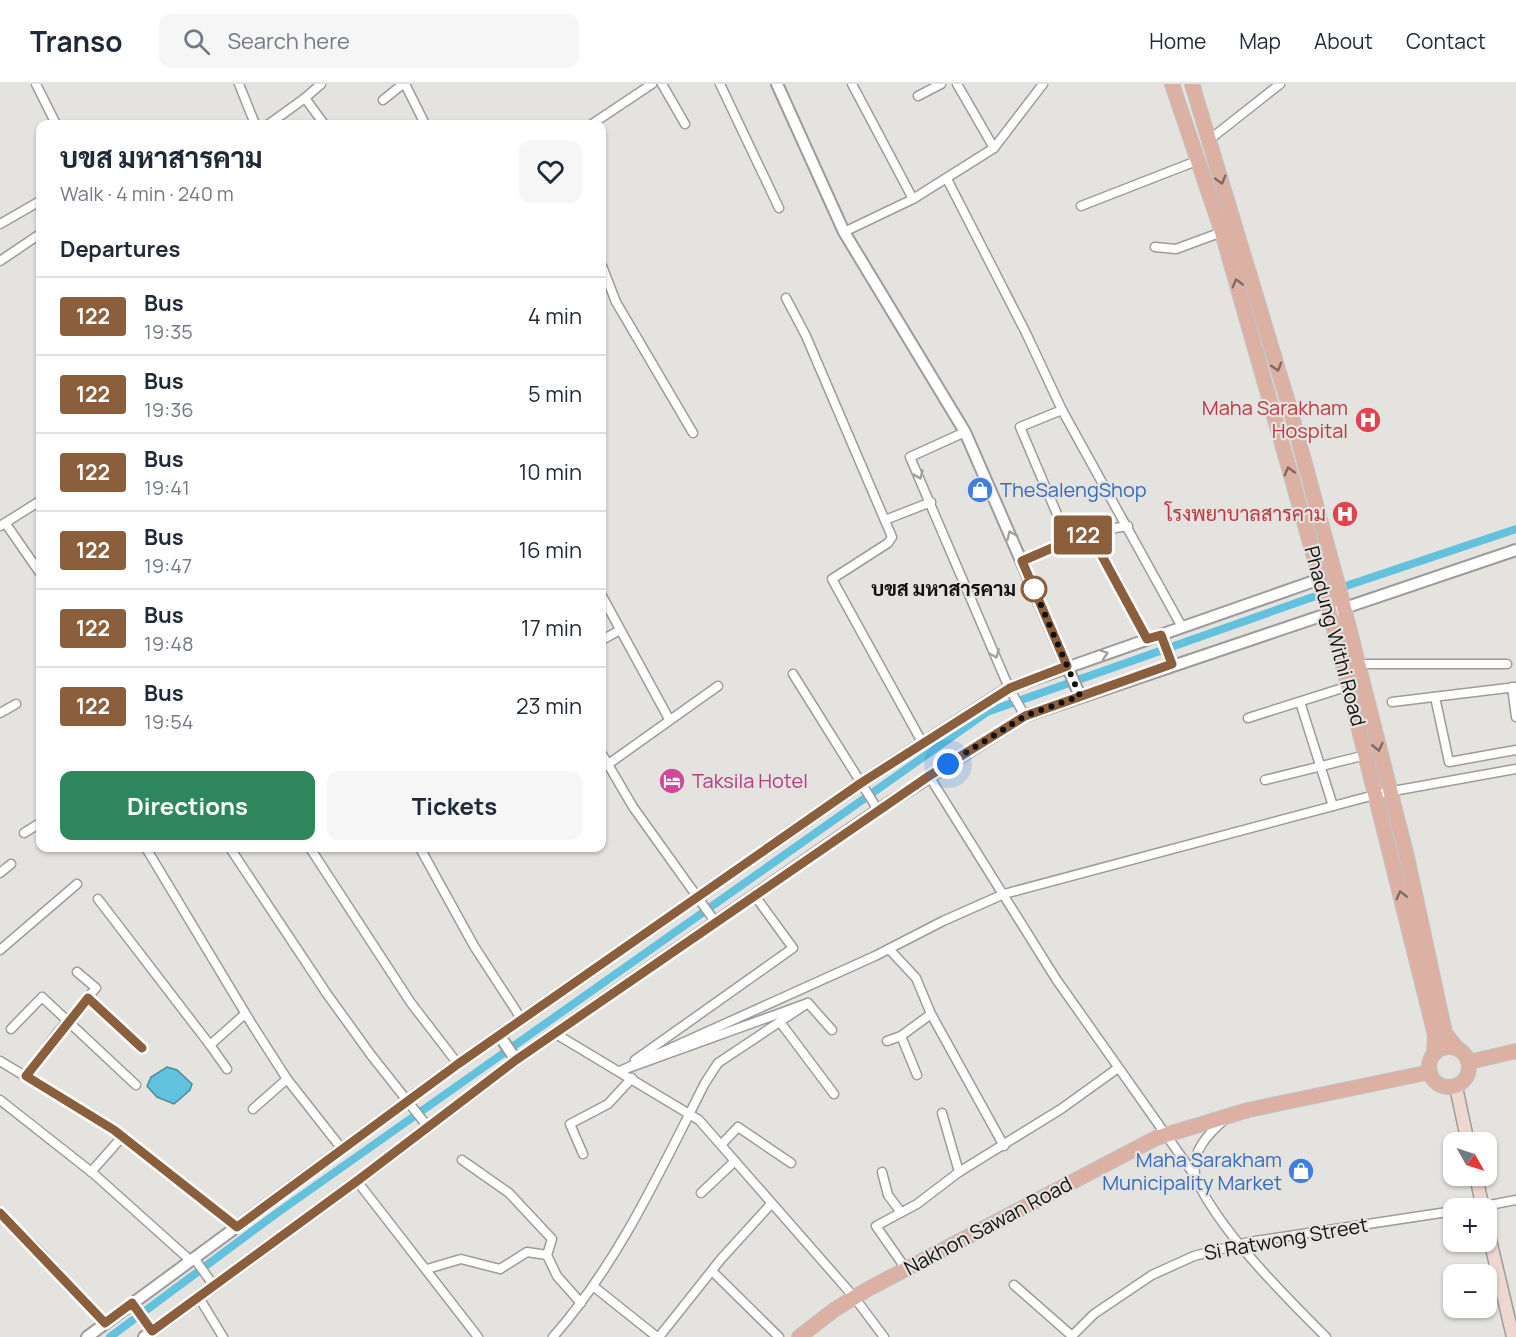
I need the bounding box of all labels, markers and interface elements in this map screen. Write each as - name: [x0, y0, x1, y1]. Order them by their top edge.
- search box: [159, 14, 579, 68]
- text: Transo: [30, 22, 123, 60]
- icon: search: [180, 25, 213, 58]
- text: Search here: [228, 26, 350, 56]
- text: Home: [1149, 27, 1206, 55]
- text: Map: [1239, 27, 1281, 55]
- text: About: [1314, 27, 1373, 55]
- text: Contact: [1406, 27, 1486, 55]
- text: บขส มหาสารคาม: [60, 138, 263, 176]
- button: heart: [519, 140, 582, 203]
- one-way arrow: [1214, 174, 1226, 185]
- text: Walk · 4 min · 240 m: [60, 180, 234, 207]
- text: Departures: [60, 234, 180, 264]
- one-way arrow: [1231, 278, 1244, 288]
- text: Bus: [144, 288, 184, 318]
- text: 4 min: [528, 301, 582, 331]
- text: 122: [76, 302, 110, 330]
- text: 19:35: [144, 318, 193, 345]
- one-way arrow: [1270, 361, 1282, 372]
- text: Bus: [144, 366, 184, 396]
- text: 5 min: [528, 379, 582, 409]
- text: 122: [76, 380, 110, 408]
- place label: Maha Sarakham Hospital: [1202, 394, 1348, 444]
- text: 19:36: [144, 396, 194, 423]
- hospital icon: Maha Sarakham Hospital: [1353, 405, 1383, 435]
- text: Bus: [144, 444, 184, 474]
- text: 10 min: [519, 457, 582, 487]
- text: 122: [76, 458, 110, 486]
- one-way arrow: [1284, 466, 1296, 477]
- one-way arrow: [911, 469, 923, 480]
- text: 19:41: [144, 474, 190, 501]
- shop icon: TheSalengShop: [965, 475, 995, 505]
- place label: TheSalengShop: [1000, 476, 1147, 503]
- hospital icon: โรงพยาบาลสารคาม: [1330, 499, 1360, 529]
- place label: โรงพยาบาลสารคาม: [1164, 500, 1326, 527]
- line badge: 122: [1048, 516, 1118, 554]
- text: 122: [1066, 521, 1100, 549]
- text: Bus: [144, 522, 184, 552]
- one-way arrow: [1006, 531, 1018, 542]
- text: 16 min: [519, 535, 582, 565]
- text: 122: [76, 536, 110, 564]
- street label: Phadung Withi Road: [1298, 543, 1373, 729]
- text: 19:47: [144, 552, 192, 579]
- place label: บขส มหาสารคาม: [871, 575, 1016, 602]
- marker: บขส มหาสารคาม: [1021, 576, 1047, 602]
- text: Bus: [144, 600, 184, 630]
- text: 17 min: [521, 613, 582, 643]
- text: 122: [76, 614, 110, 642]
- text: 19:48: [144, 630, 194, 657]
- one-way arrow: [988, 648, 1000, 659]
- one-way arrow: [1098, 649, 1109, 661]
- text: Bus: [144, 678, 184, 708]
- text: 23 min: [516, 691, 582, 721]
- text: 122: [76, 692, 110, 720]
- text: 19:54: [144, 708, 194, 735]
- one-way arrow: [1370, 742, 1383, 752]
- your location: [933, 749, 963, 779]
- hotel icon: Taksila Hotel: [657, 766, 687, 796]
- place label: Taksila Hotel: [692, 767, 808, 794]
- button: Directions: [60, 771, 315, 840]
- button: Tickets: [327, 771, 582, 840]
- one-way arrow: [1395, 890, 1408, 900]
- north arrow: [1443, 1132, 1497, 1186]
- map controls: [1443, 1132, 1497, 1318]
- place label: Maha Sarakham Municipality Market: [1102, 1146, 1282, 1196]
- shop icon: Maha Sarakham Municipality Market: [1286, 1156, 1316, 1186]
- street label: Nakhon Sawan Road: [899, 1170, 1076, 1281]
- button: +: [1443, 1198, 1497, 1252]
- street label: Si Ratwong Street: [1202, 1211, 1370, 1266]
- button: −: [1443, 1264, 1497, 1318]

